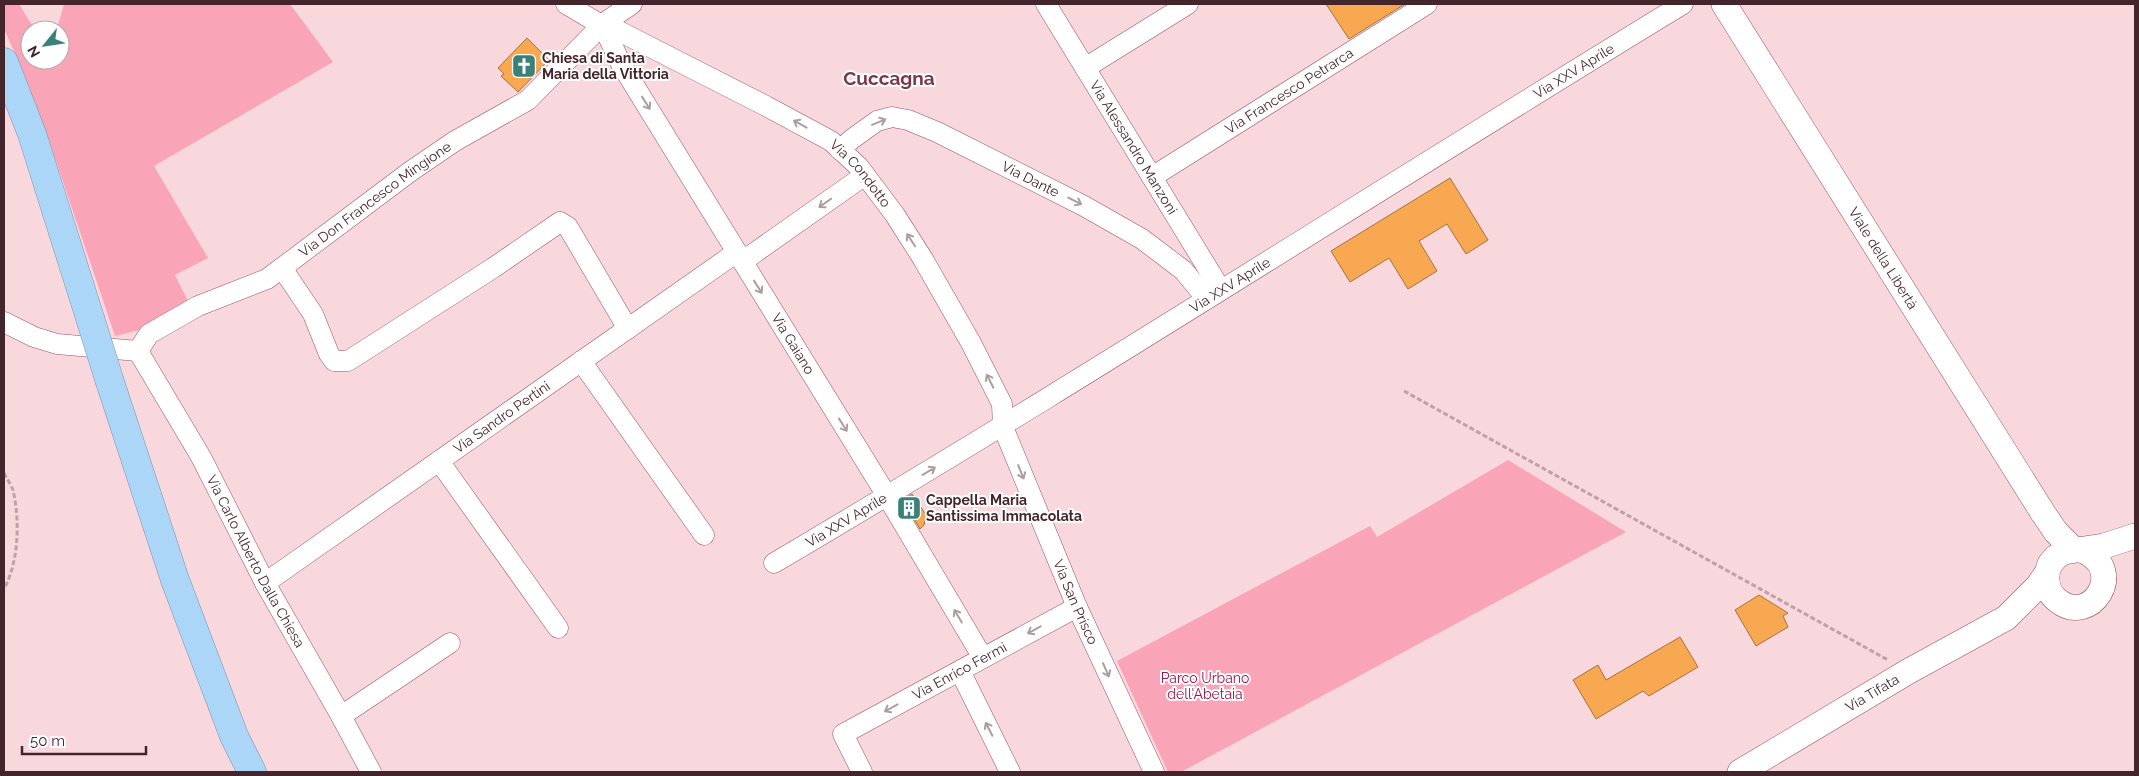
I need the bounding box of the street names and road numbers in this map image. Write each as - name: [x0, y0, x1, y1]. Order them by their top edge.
- street label: Via XXV Aprile: [1531, 40, 1617, 102]
- street label: Via Francesco Petrarca: [1222, 44, 1356, 137]
- street label: Via Alessandro Manzoni: [1087, 77, 1181, 217]
- street label: Via Condotto: [827, 136, 894, 210]
- street label: Via Don Francesco Mingione: [296, 138, 454, 260]
- street label: Via Dante: [999, 158, 1062, 200]
- street label: Viale della Libertà: [1845, 204, 1921, 312]
- street label: Via XXV Aprile: [1187, 254, 1273, 316]
- street label: Via Gaiano: [768, 310, 818, 377]
- street label: Via Sandro Pertini: [450, 378, 553, 456]
- street label: Via Carlo Alberto Dalla Chiesa: [204, 472, 308, 650]
- street label: Via XXV Aprile: [803, 490, 890, 550]
- street label: Via San Prisco: [1050, 557, 1101, 647]
- street label: Via Enrico Fermi: [910, 639, 1009, 703]
- street label: Via Tifata: [1843, 671, 1902, 715]

